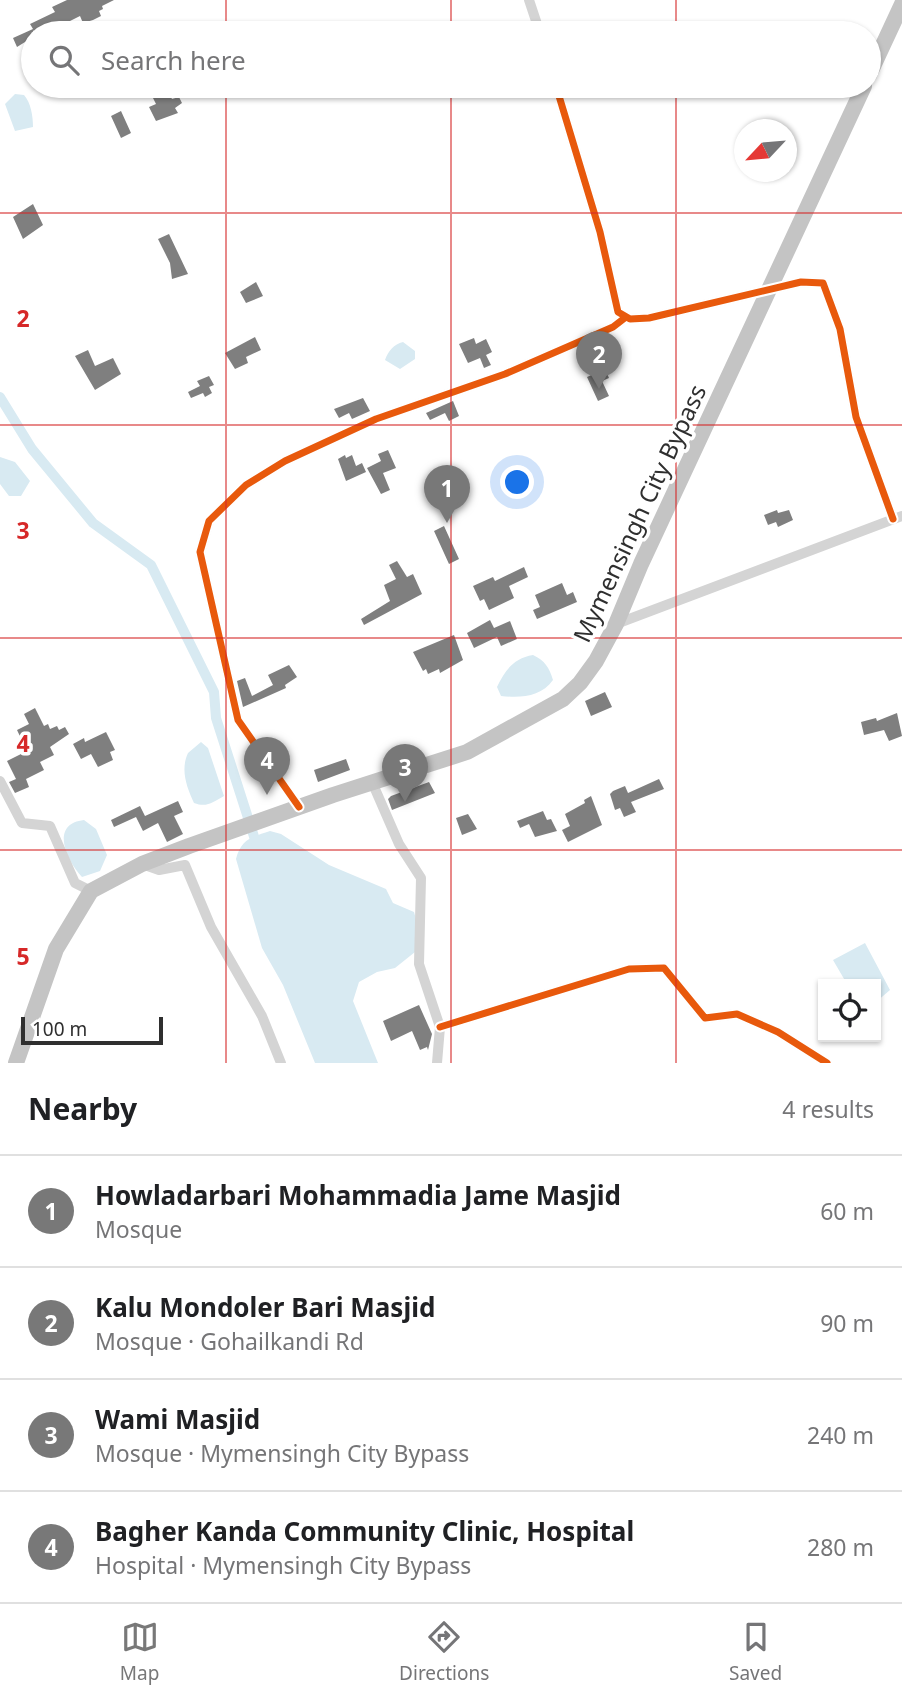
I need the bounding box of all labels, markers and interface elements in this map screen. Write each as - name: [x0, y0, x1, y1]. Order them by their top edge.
- search box: [21, 21, 881, 98]
- icon: search: [45, 41, 83, 79]
- text: Search here: [101, 42, 246, 78]
- north arrow: [734, 119, 797, 182]
- text: 2: [16, 302, 30, 334]
- pin: 2: [576, 331, 622, 389]
- street label: Mymensingh City Bypass: [565, 379, 713, 647]
- pin: 1: [424, 465, 470, 523]
- your location: [500, 465, 534, 499]
- text: 3: [16, 514, 30, 546]
- text: 4: [16, 727, 30, 759]
- pin: 4: [244, 737, 290, 795]
- pin: 3: [382, 744, 428, 802]
- text: 5: [16, 940, 30, 972]
- map controls: [818, 979, 881, 1042]
- button: locate: [818, 979, 881, 1042]
- scale bar: [21, 1014, 163, 1046]
- text: 100 m: [32, 1016, 87, 1042]
- text: Nearby: [28, 1088, 137, 1129]
- text: 4 results: [782, 1093, 874, 1125]
- text: Howladarbari Mohammadia Jame Masjid: [95, 1177, 621, 1213]
- text: 1: [44, 1195, 58, 1227]
- text: 60 m: [820, 1195, 874, 1227]
- text: Mosque: [95, 1213, 182, 1245]
- text: Kalu Mondoler Bari Masjid: [95, 1289, 435, 1325]
- text: 2: [44, 1307, 58, 1339]
- text: 90 m: [820, 1307, 874, 1339]
- text: Mosque · Gohailkandi Rd: [95, 1325, 364, 1357]
- text: Wami Masjid: [95, 1401, 260, 1437]
- text: 3: [44, 1419, 58, 1451]
- text: 240 m: [807, 1419, 874, 1451]
- text: Mosque · Mymensingh City Bypass: [95, 1437, 469, 1469]
- text: Bagher Kanda Community Clinic, Hospital: [95, 1513, 634, 1549]
- text: 4: [44, 1531, 58, 1563]
- text: 280 m: [807, 1531, 874, 1563]
- text: Hospital · Mymensingh City Bypass: [95, 1549, 471, 1581]
- tab: Map: [120, 1618, 159, 1686]
- tab: Directions: [399, 1618, 489, 1686]
- tab: Saved: [729, 1618, 782, 1686]

